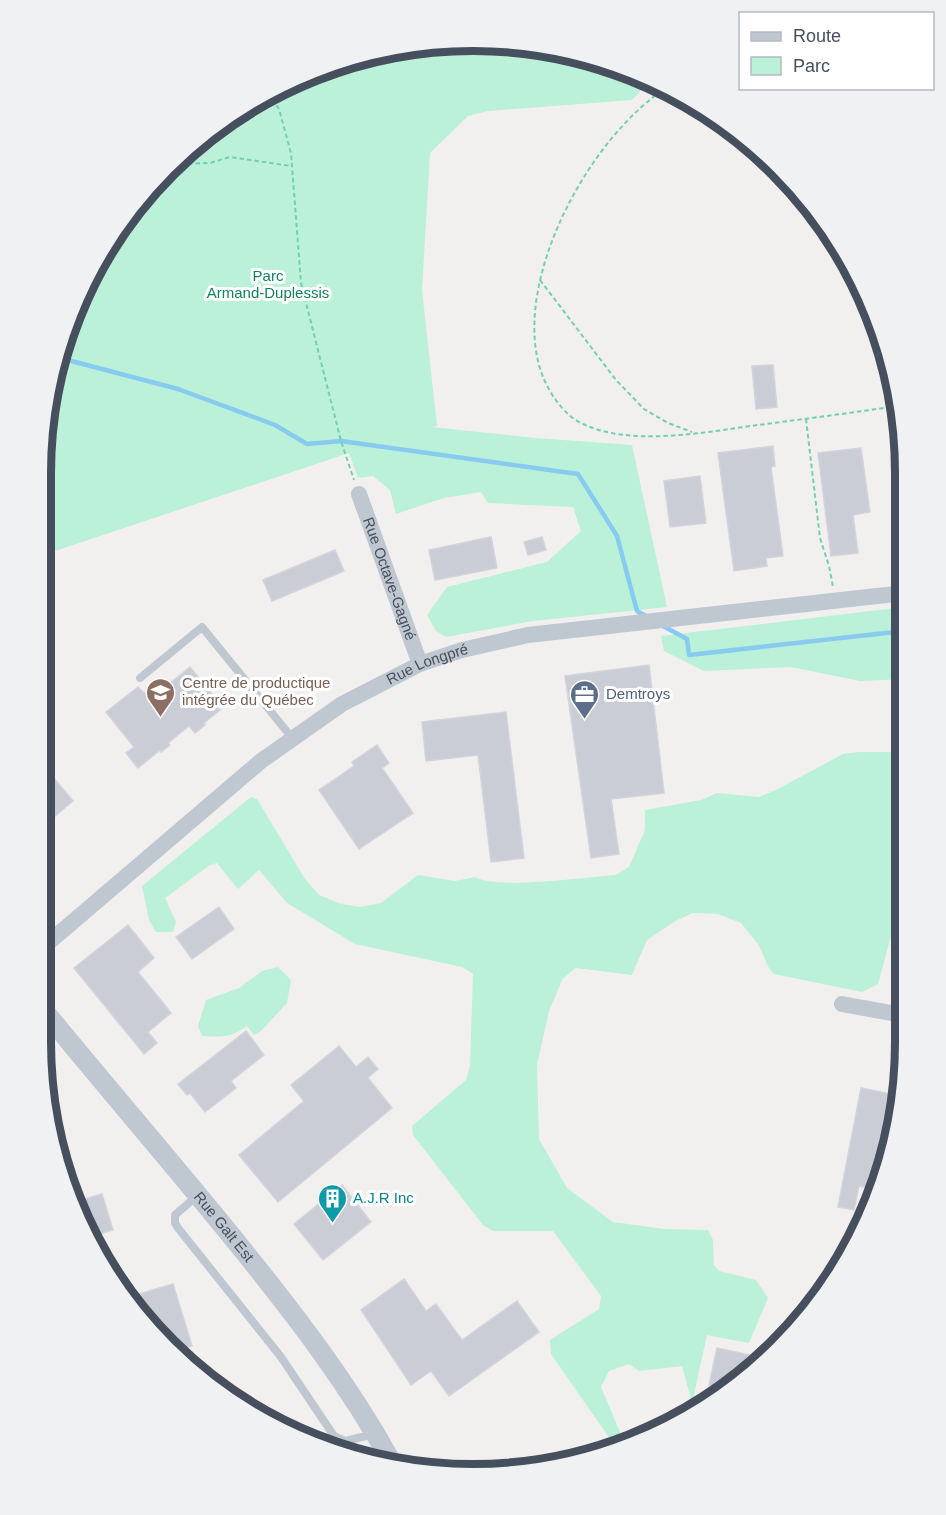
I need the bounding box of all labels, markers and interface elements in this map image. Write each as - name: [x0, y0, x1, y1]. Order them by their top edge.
- legend: [739, 12, 934, 90]
- text: Route: [793, 26, 841, 46]
- text: Parc: [793, 56, 830, 76]
- park label: Parc Armand-Duplessis: [207, 267, 329, 301]
- street label: Rue Octave-Gagné: [360, 515, 420, 642]
- street label: Rue Longpré: [383, 640, 470, 688]
- place label: Centre de productique intégrée du Québec: [182, 674, 330, 708]
- school or university icon: Centre de productique intégrée du Québec: [145, 676, 177, 718]
- office icon: Demtroys: [569, 678, 601, 720]
- place label: Demtroys: [606, 685, 670, 702]
- building icon: A.J.R Inc: [316, 1182, 348, 1224]
- street label: Rue Galt Est: [191, 1188, 258, 1266]
- place label: A.J.R Inc: [353, 1189, 414, 1206]

